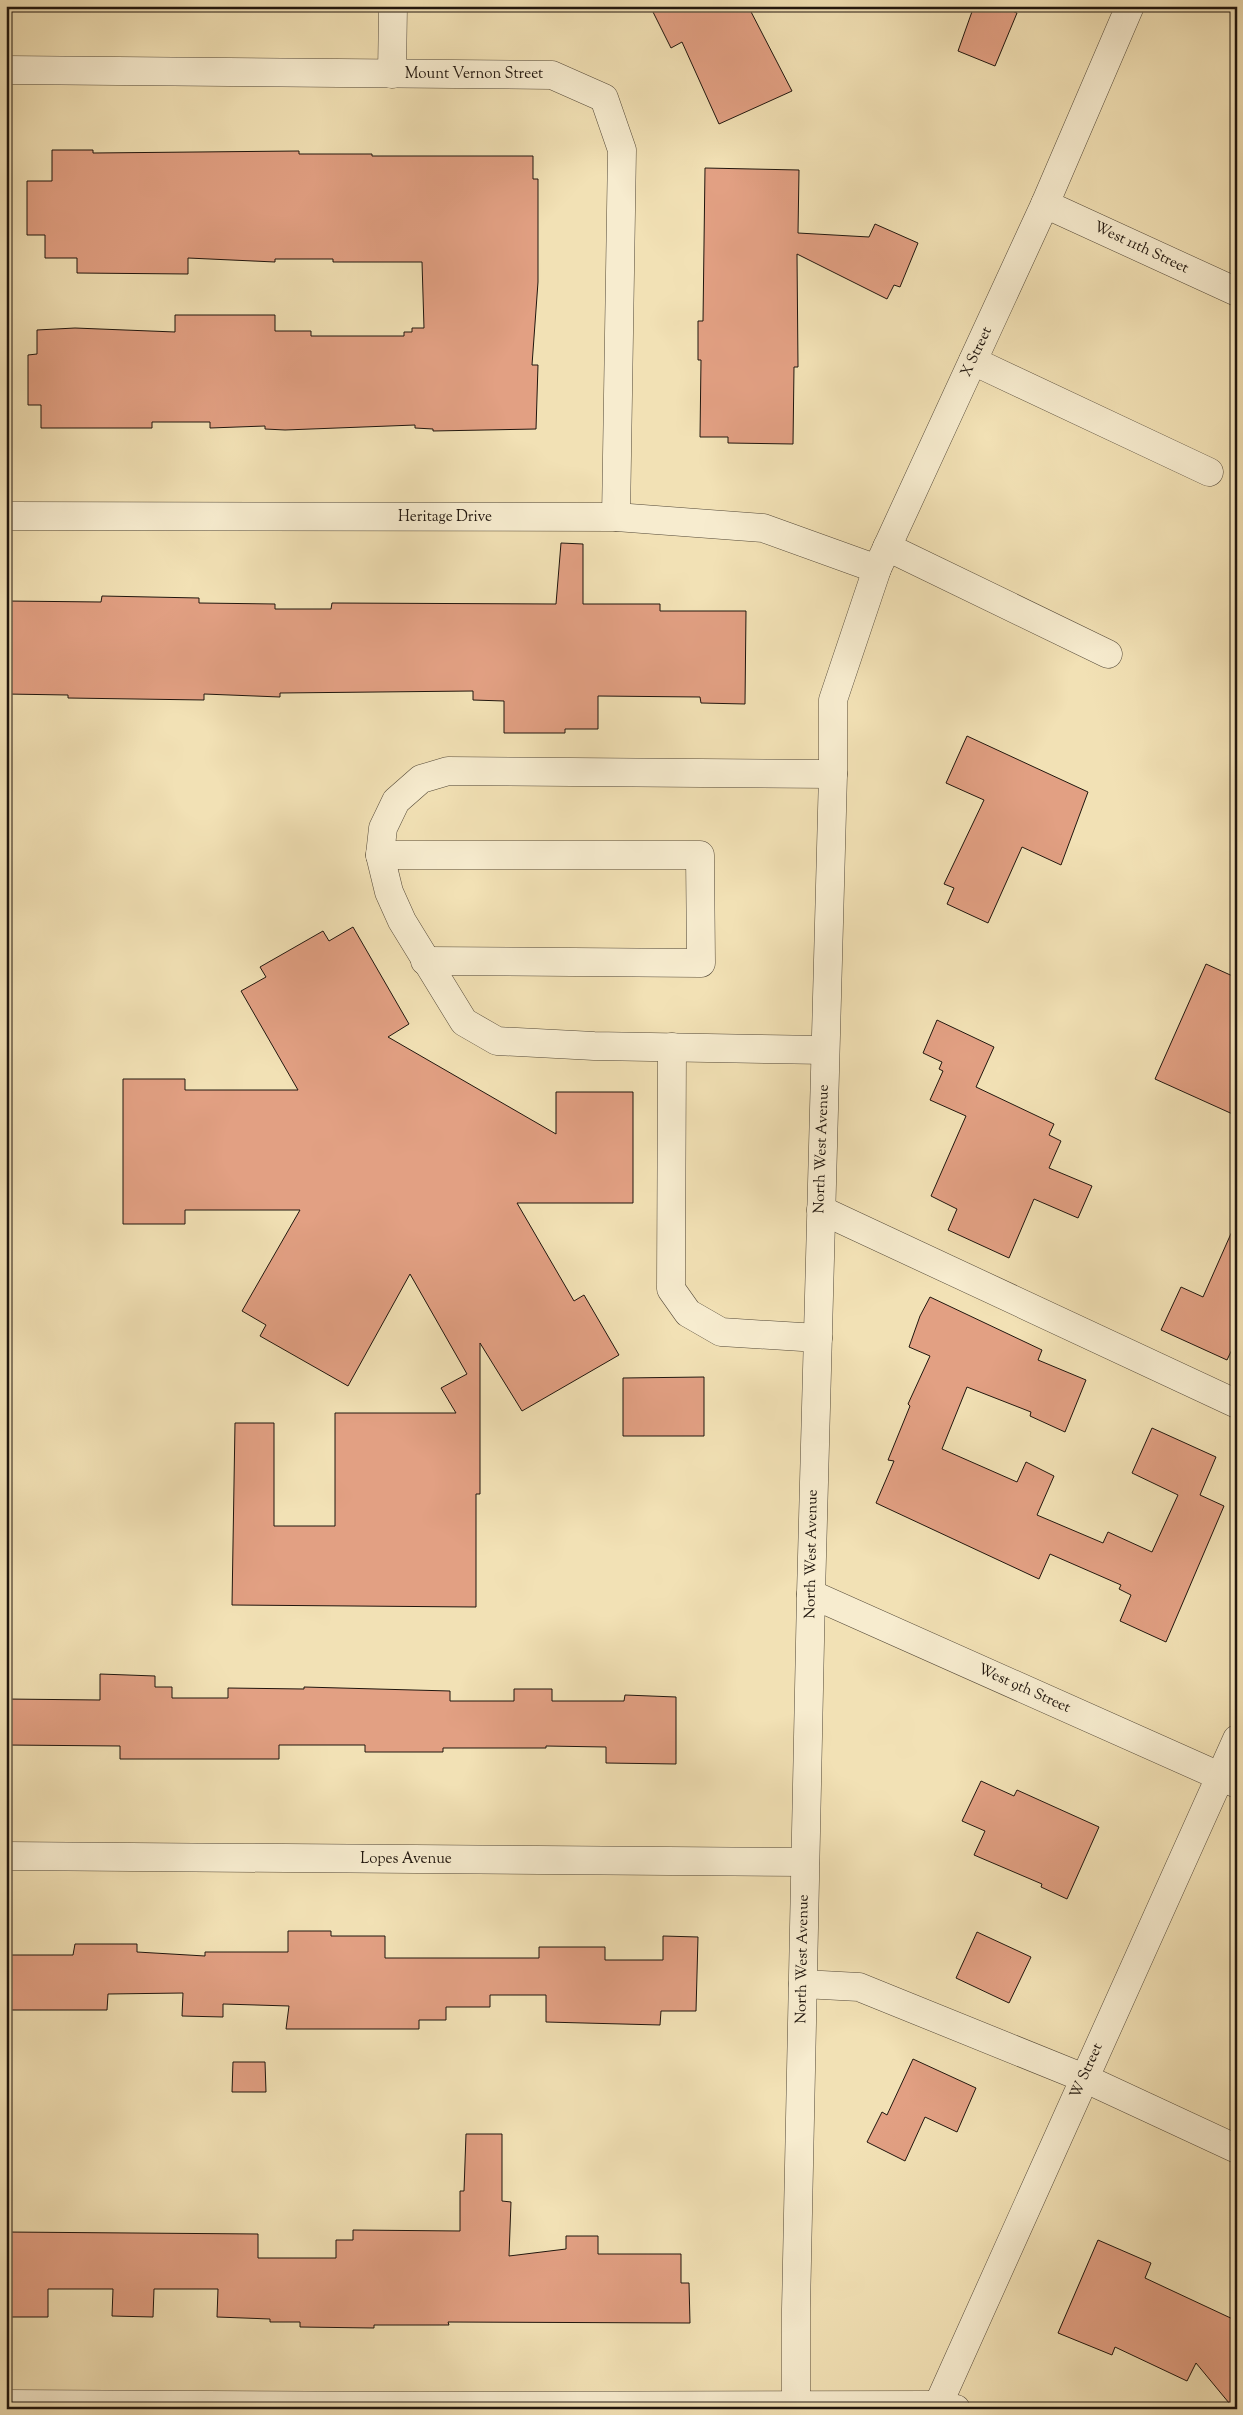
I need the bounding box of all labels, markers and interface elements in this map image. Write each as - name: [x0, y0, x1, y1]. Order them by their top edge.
- street label: Mount Vernon Street: [405, 64, 543, 85]
- street label: West 11th Street: [1090, 217, 1192, 279]
- street label: X Street: [956, 323, 998, 381]
- street label: Heritage Drive: [398, 507, 492, 528]
- street label: North West Avenue: [809, 1084, 835, 1214]
- street label: North West Avenue: [800, 1489, 824, 1619]
- street label: West 9th Street: [974, 1659, 1074, 1719]
- street label: Lopes Avenue: [360, 1849, 452, 1870]
- street label: North West Avenue: [791, 1894, 815, 2024]
- street label: W Street: [1065, 2040, 1109, 2102]

